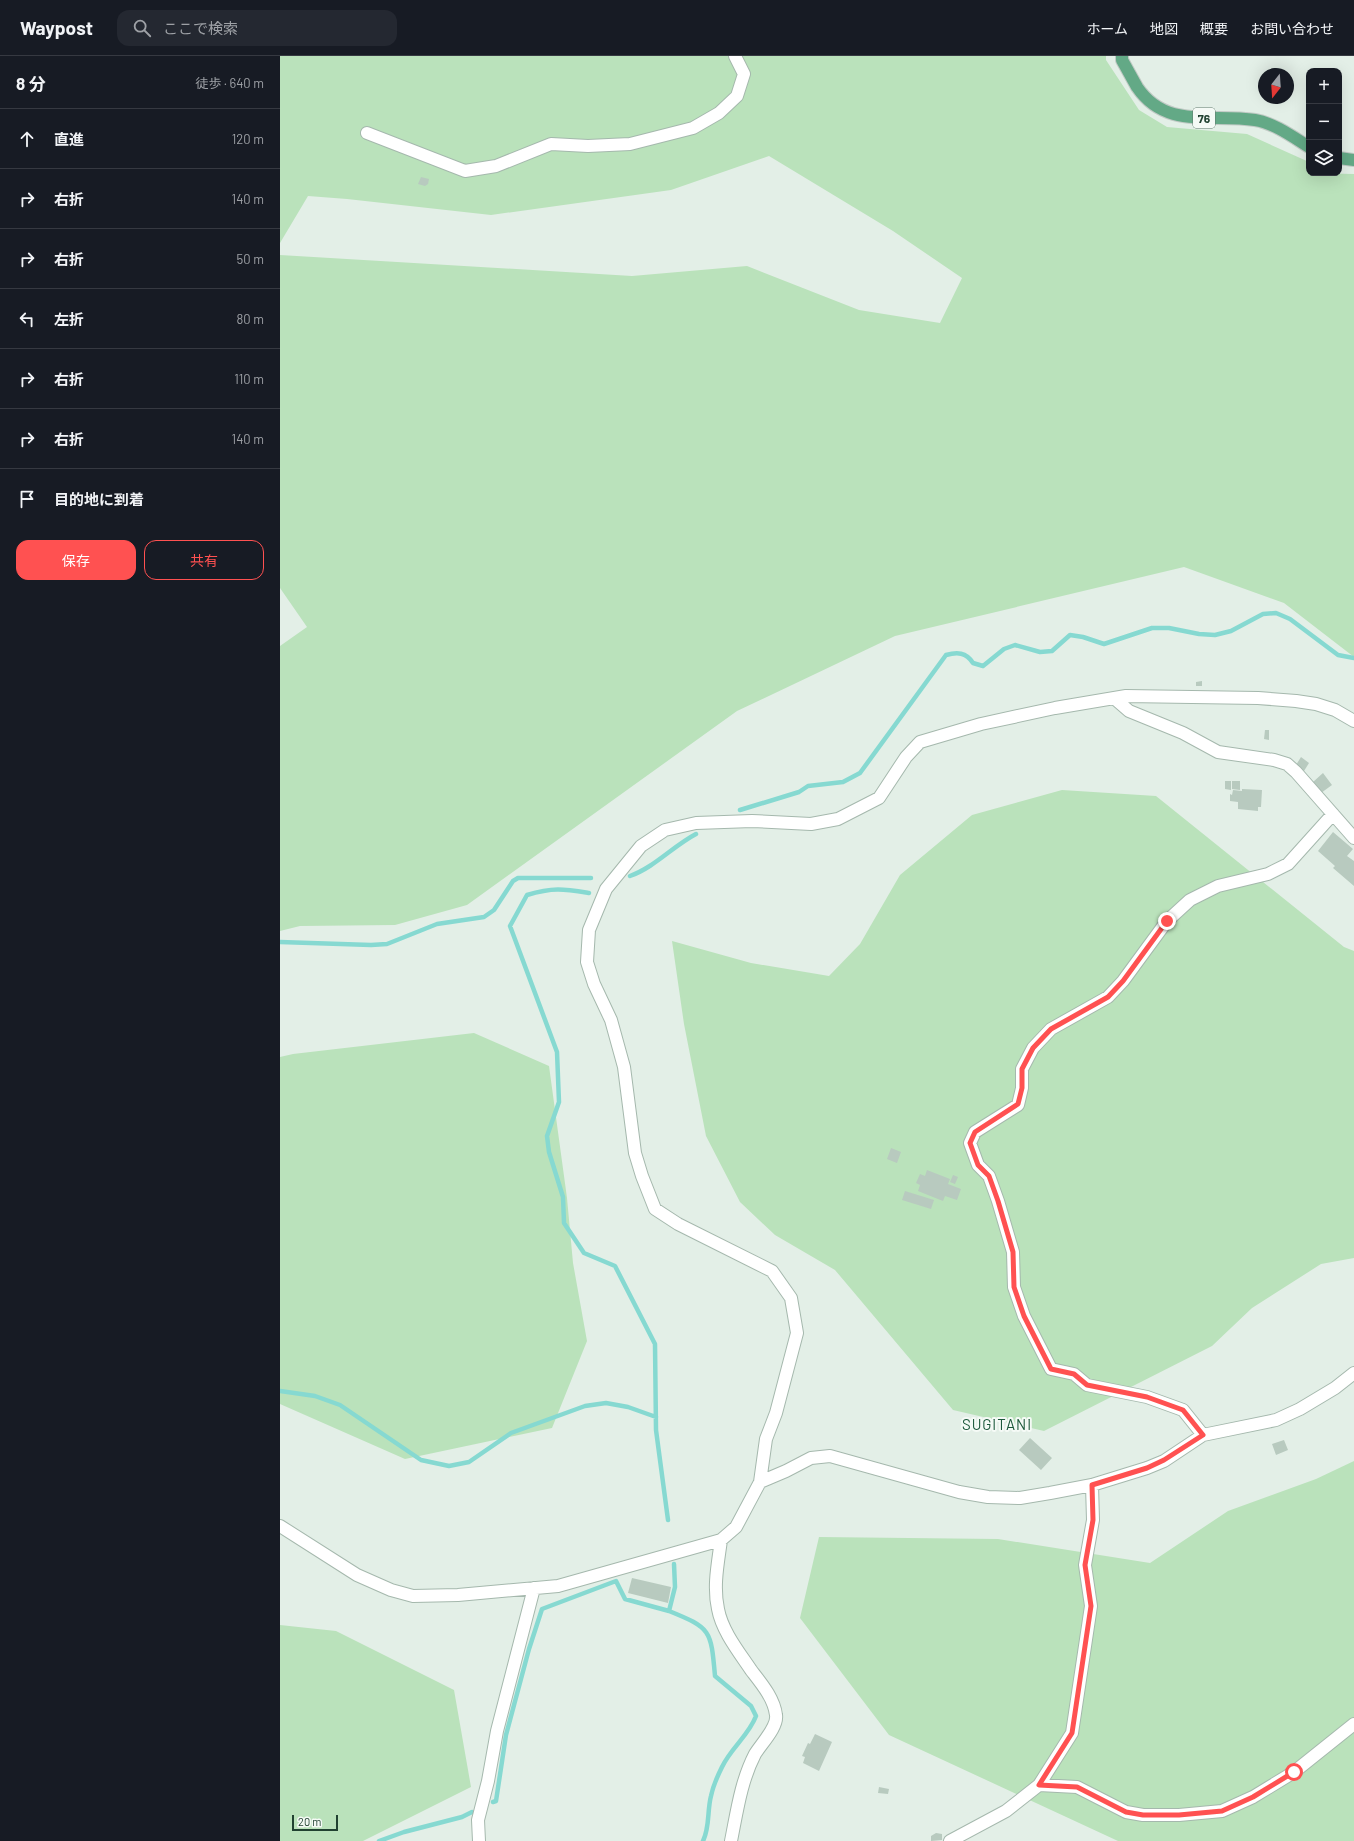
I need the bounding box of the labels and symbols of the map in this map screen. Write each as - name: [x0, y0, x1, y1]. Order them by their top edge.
- north arrow: [1258, 68, 1294, 104]
- road number: 76: [1193, 108, 1215, 128]
- route end: [1158, 912, 1176, 930]
- district label: SUGITANI: [962, 1415, 1032, 1433]
- route start: [1285, 1763, 1303, 1781]
- scale bar: [292, 1813, 338, 1832]

